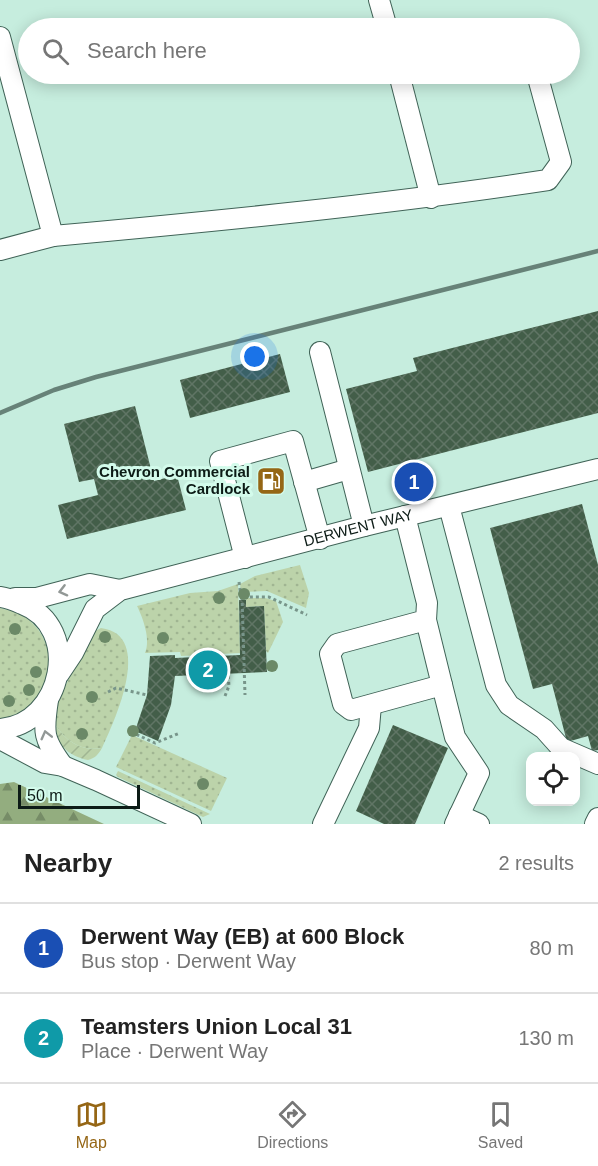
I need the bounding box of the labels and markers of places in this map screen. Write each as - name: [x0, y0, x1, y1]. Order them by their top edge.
- pin: 1: [394, 460, 434, 504]
- place label: Chevron Commercial Cardlock: [99, 463, 251, 497]
- fuel station icon: Chevron Commercial Cardlock: [255, 465, 287, 497]
- pin: 2: [188, 648, 228, 692]

